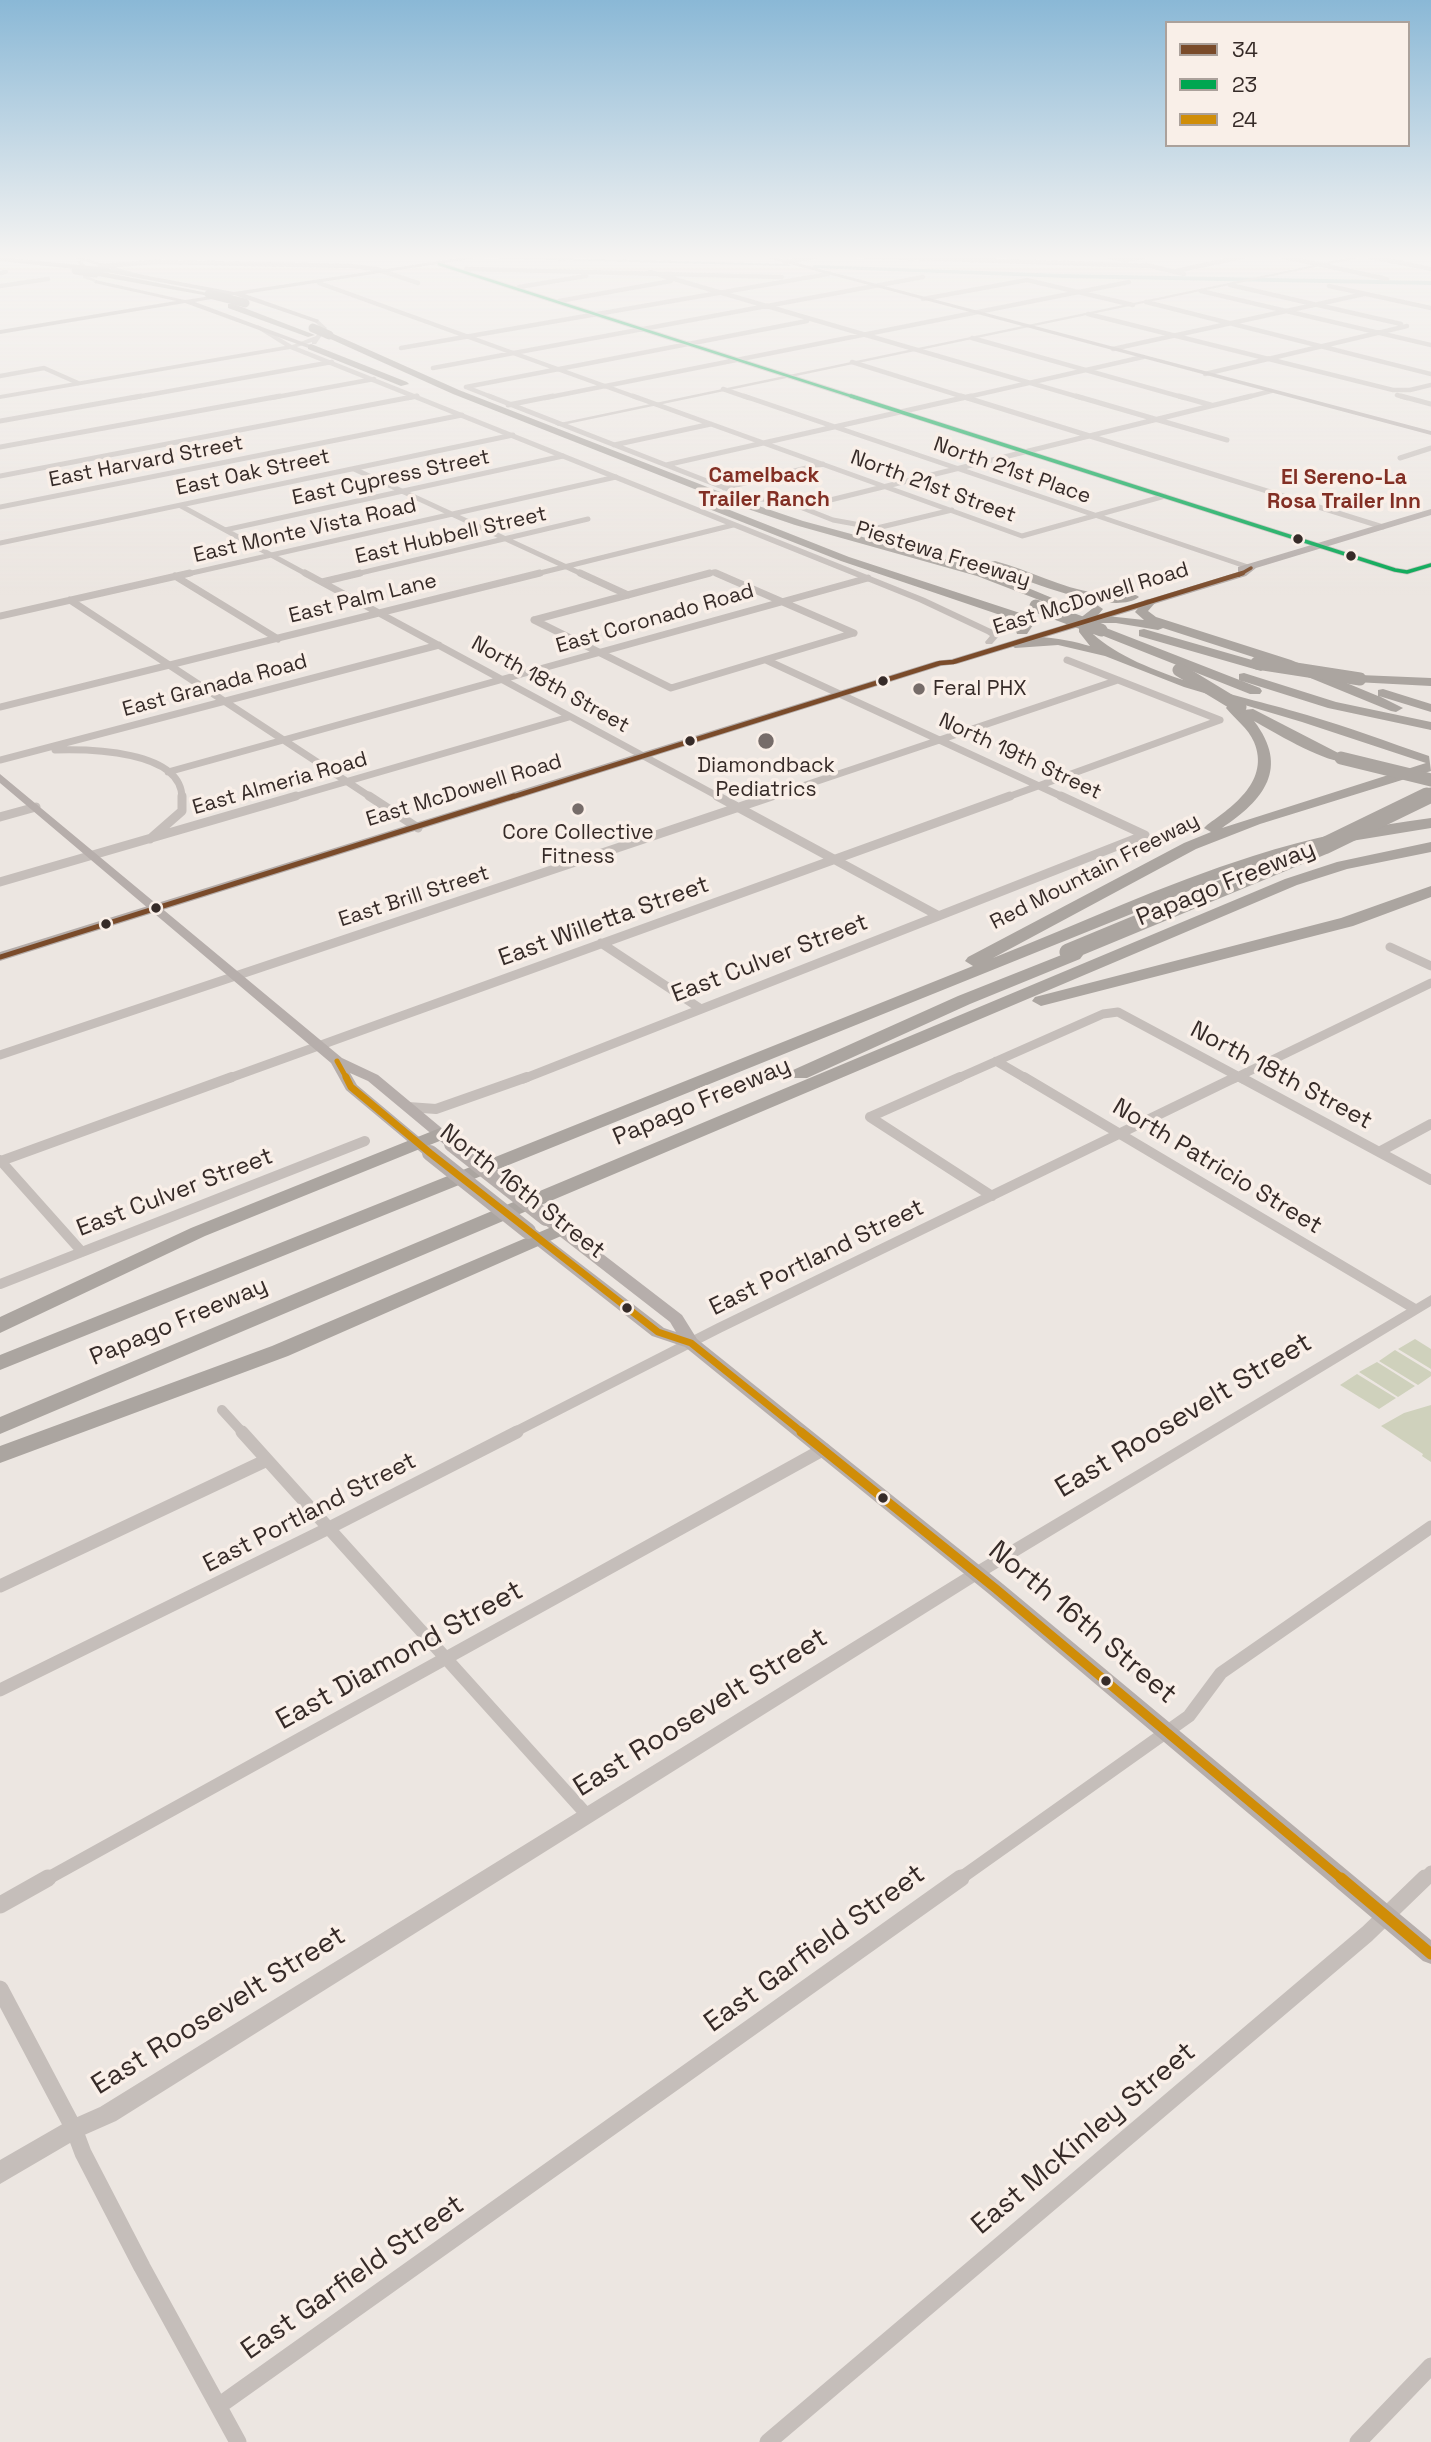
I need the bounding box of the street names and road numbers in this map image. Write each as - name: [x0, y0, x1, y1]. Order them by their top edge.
- street label: East Harvard Street: [47, 431, 245, 493]
- street label: North 21st Place: [930, 432, 1094, 510]
- street label: East Oak Street: [174, 444, 332, 502]
- street label: East Cypress Street: [290, 445, 492, 511]
- street label: North 21st Street: [847, 445, 1019, 529]
- street label: East Monte Vista Road: [191, 493, 419, 569]
- street label: East Hubbell Street: [353, 502, 549, 570]
- street label: Piestewa Freeway: [853, 516, 1033, 594]
- street label: East McDowell Road: [990, 557, 1192, 641]
- street label: East Palm Lane: [286, 568, 440, 630]
- street label: East Coronado Road: [553, 579, 757, 659]
- street label: North 18th Street: [467, 631, 633, 739]
- street label: East Granada Road: [120, 649, 310, 723]
- street label: North 19th Street: [935, 708, 1105, 806]
- street label: East Almeria Road: [190, 747, 370, 821]
- street label: East McDowell Road: [363, 749, 565, 833]
- street label: Red Mountain Freeway: [986, 808, 1204, 936]
- street label: Papago Freeway: [1132, 835, 1320, 933]
- street label: East Brill Street: [336, 861, 492, 933]
- street label: East Willetta Street: [495, 871, 713, 973]
- street label: East Culver Street: [668, 908, 872, 1010]
- street label: North 18th Street: [1185, 1016, 1377, 1136]
- street label: Papago Freeway: [609, 1052, 795, 1152]
- street label: North Patricio Street: [1107, 1093, 1327, 1241]
- street label: North 16th Street: [434, 1119, 610, 1265]
- street label: East Culver Street: [73, 1142, 277, 1244]
- street label: East Portland Street: [705, 1194, 929, 1322]
- street label: Papago Freeway: [86, 1272, 272, 1372]
- street label: East Roosevelt Street: [1050, 1326, 1318, 1506]
- street label: East Portland Street: [199, 1447, 421, 1579]
- street label: North 16th Street: [981, 1534, 1183, 1712]
- street label: East Diamond Street: [271, 1574, 529, 1738]
- street label: East Roosevelt Street: [568, 1621, 834, 1805]
- street label: East Garfield Street: [698, 1858, 932, 2040]
- street label: East Roosevelt Street: [86, 1919, 352, 2103]
- street label: East McKinley Street: [965, 2036, 1203, 2242]
- street label: East Garfield Street: [235, 2188, 471, 2368]

